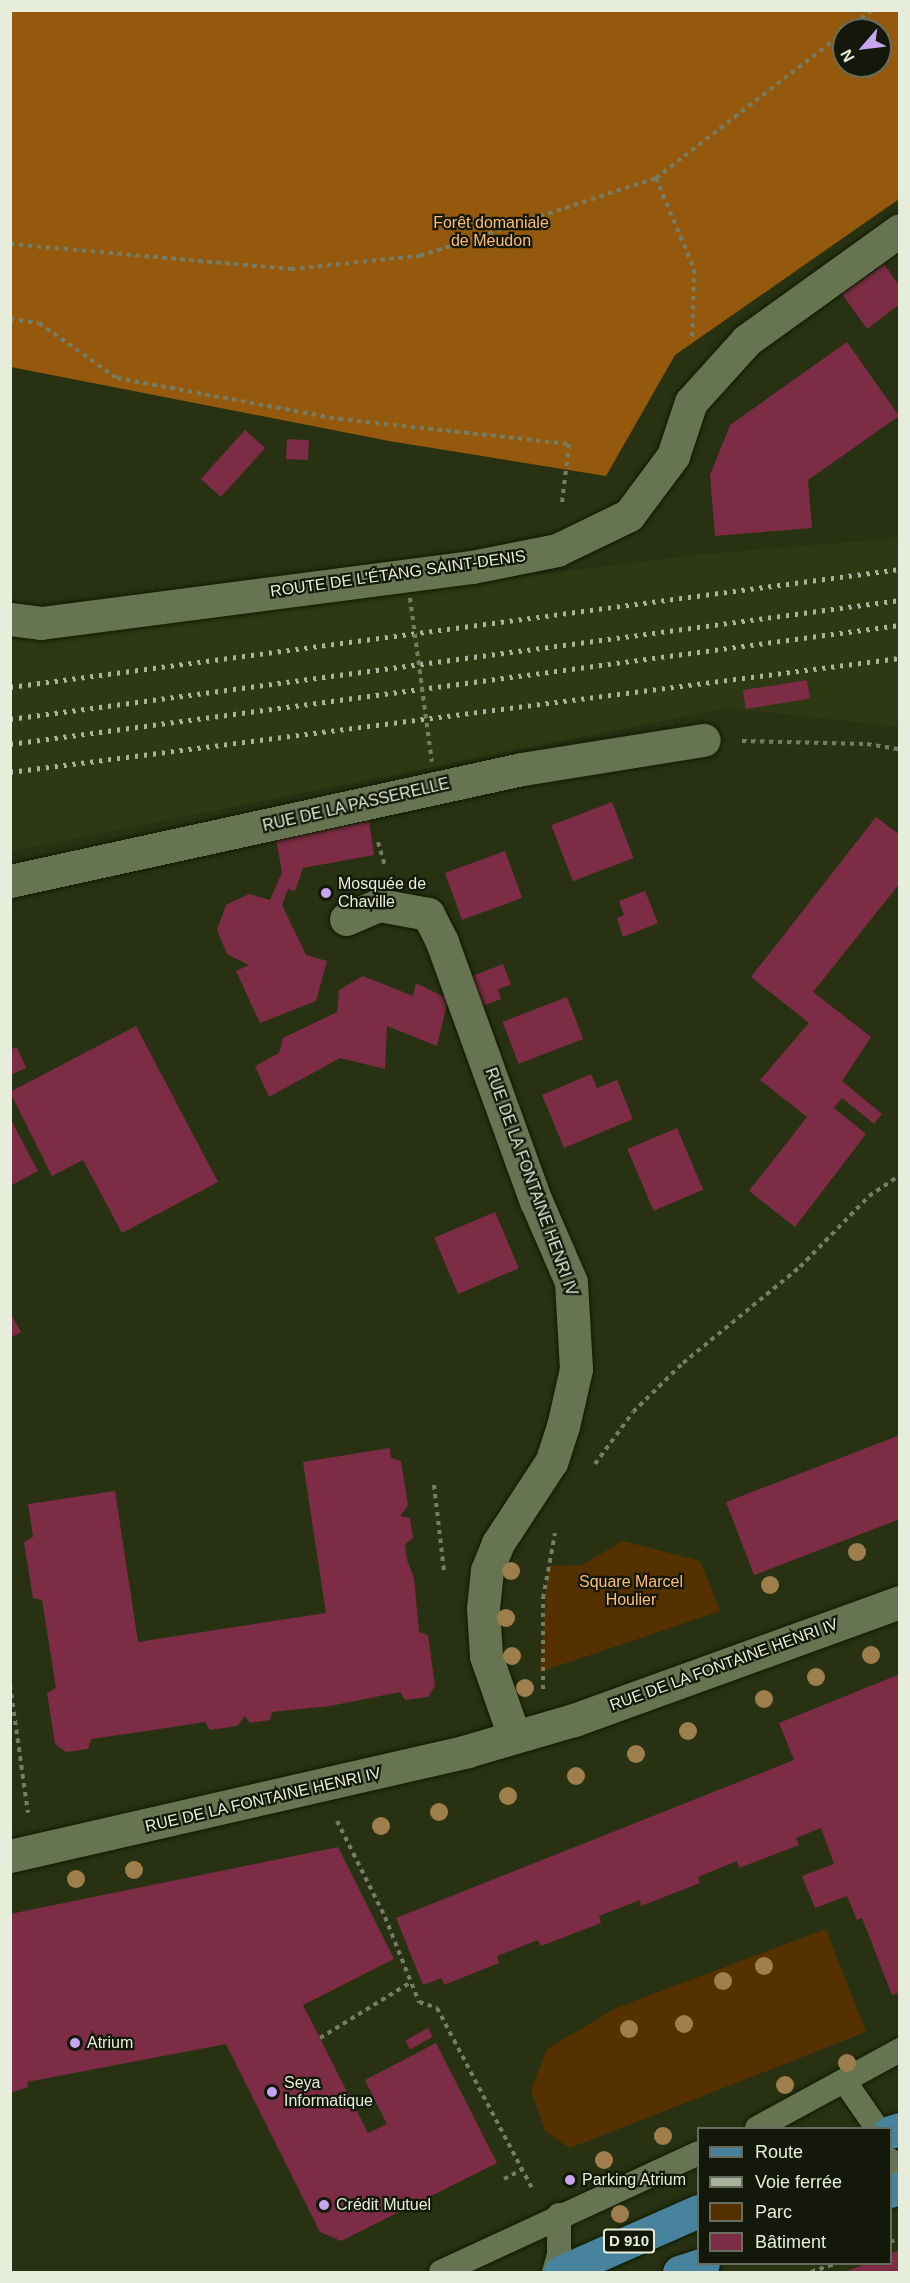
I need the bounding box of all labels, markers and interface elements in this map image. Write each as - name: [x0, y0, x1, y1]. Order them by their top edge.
- north arrow: [832, 18, 892, 78]
- text: N: [837, 47, 858, 65]
- park label: Forêt domaniale de Meudon: [433, 213, 549, 251]
- street label: ROUTE DE L'ÉTANG SAINT-DENIS: [269, 547, 527, 601]
- street label: RUE DE LA PASSERELLE: [260, 774, 452, 836]
- place label: Mosquée de Chaville: [338, 874, 426, 912]
- marker: Mosquée de Chaville: [319, 886, 333, 900]
- street label: RUE DE LA FONTAINE HENRI IV: [481, 1065, 581, 1299]
- park label: Square Marcel Houlier: [579, 1572, 683, 1610]
- street label: RUE DE LA FONTAINE HENRI IV: [607, 1615, 841, 1715]
- street label: RUE DE LA FONTAINE HENRI IV: [143, 1763, 383, 1837]
- place label: Atrium: [87, 2033, 133, 2053]
- marker: Atrium: [68, 2036, 82, 2050]
- place label: Seya Informatique: [284, 2073, 373, 2111]
- marker: Seya Informatique: [265, 2085, 279, 2099]
- legend: [697, 2127, 892, 2265]
- text: Route: [755, 2142, 803, 2162]
- place label: Parking Atrium: [582, 2170, 687, 2190]
- text: Voie ferrée: [755, 2172, 842, 2192]
- marker: Parking Atrium: [563, 2173, 577, 2187]
- place label: Crédit Mutuel: [336, 2195, 431, 2215]
- marker: Crédit Mutuel: [317, 2198, 331, 2212]
- text: Parc: [755, 2202, 792, 2222]
- road number: D 910: [602, 2229, 656, 2253]
- text: Bâtiment: [755, 2232, 826, 2252]

